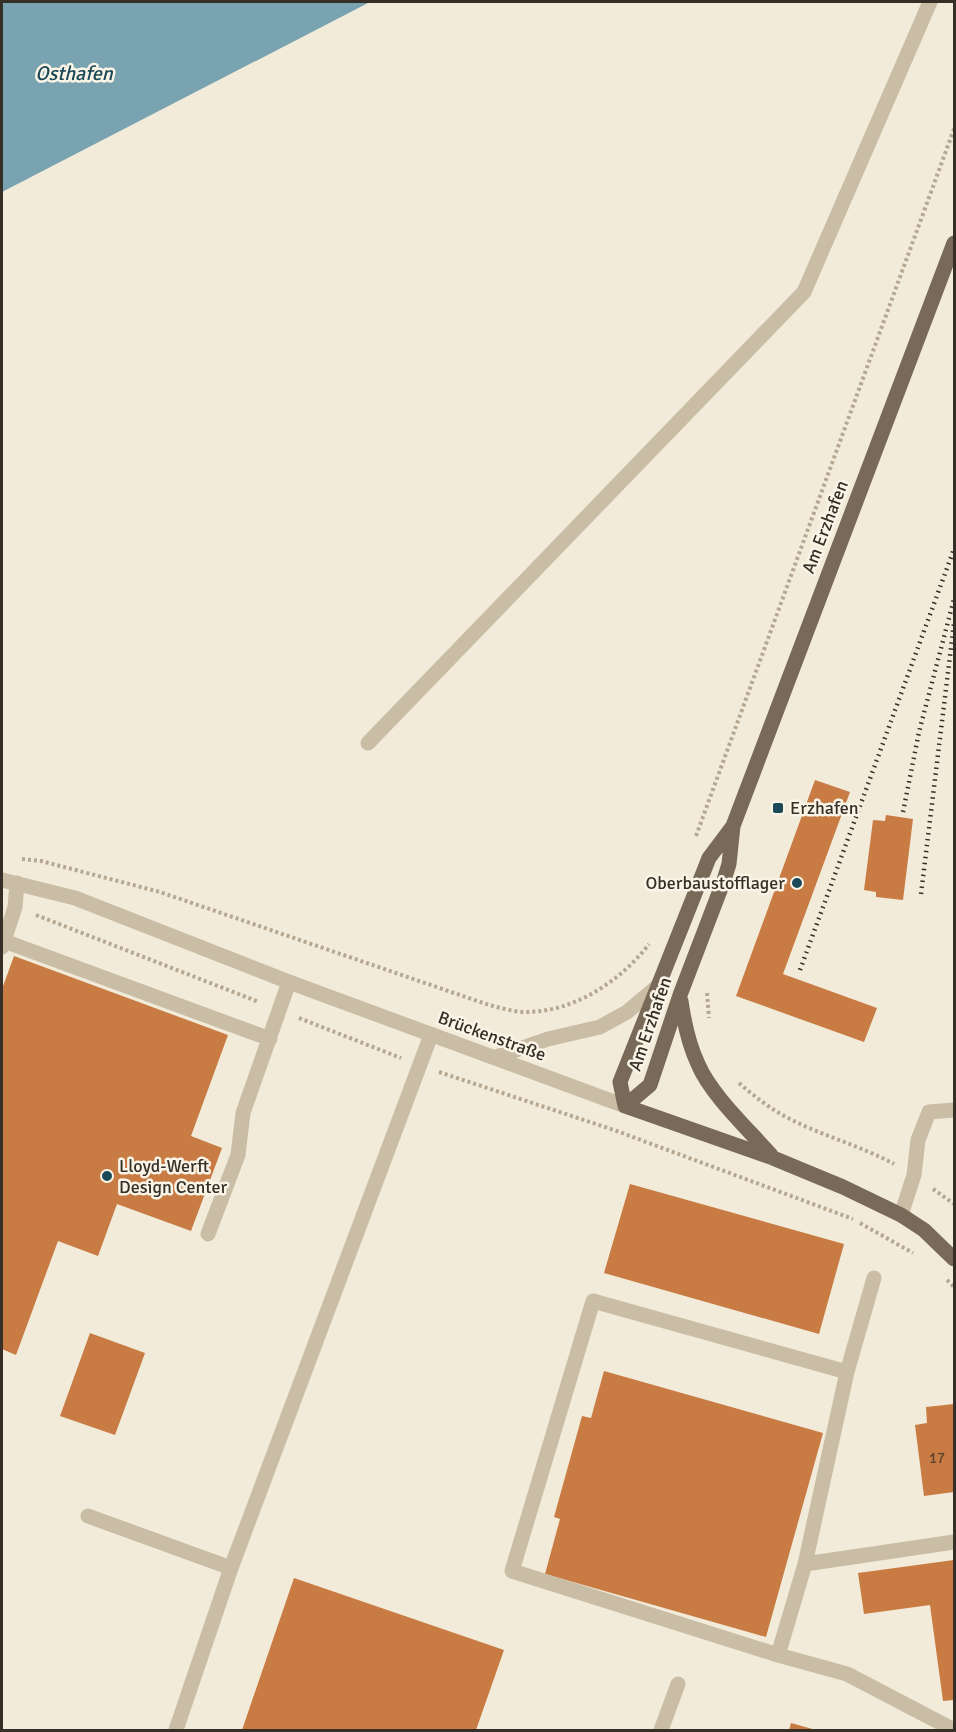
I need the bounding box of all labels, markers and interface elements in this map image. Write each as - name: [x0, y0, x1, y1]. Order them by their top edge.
- water label: Osthafen: [35, 61, 114, 86]
- street label: Am Erzhafen: [797, 477, 853, 577]
- place label: Erzhafen: [790, 797, 859, 819]
- marker: Erzhafen: [771, 801, 785, 815]
- place label: Oberbaustofflager: [645, 872, 785, 894]
- marker: Oberbaustofflager: [790, 876, 804, 890]
- street label: Am Erzhafen: [624, 974, 676, 1074]
- street label: Brückenstraße: [435, 1006, 549, 1066]
- place label: Lloyd-Werft Design Center: [119, 1155, 227, 1198]
- marker: Lloyd-Werft Design Center: [100, 1169, 114, 1183]
- house number: 17: [929, 1449, 945, 1467]

